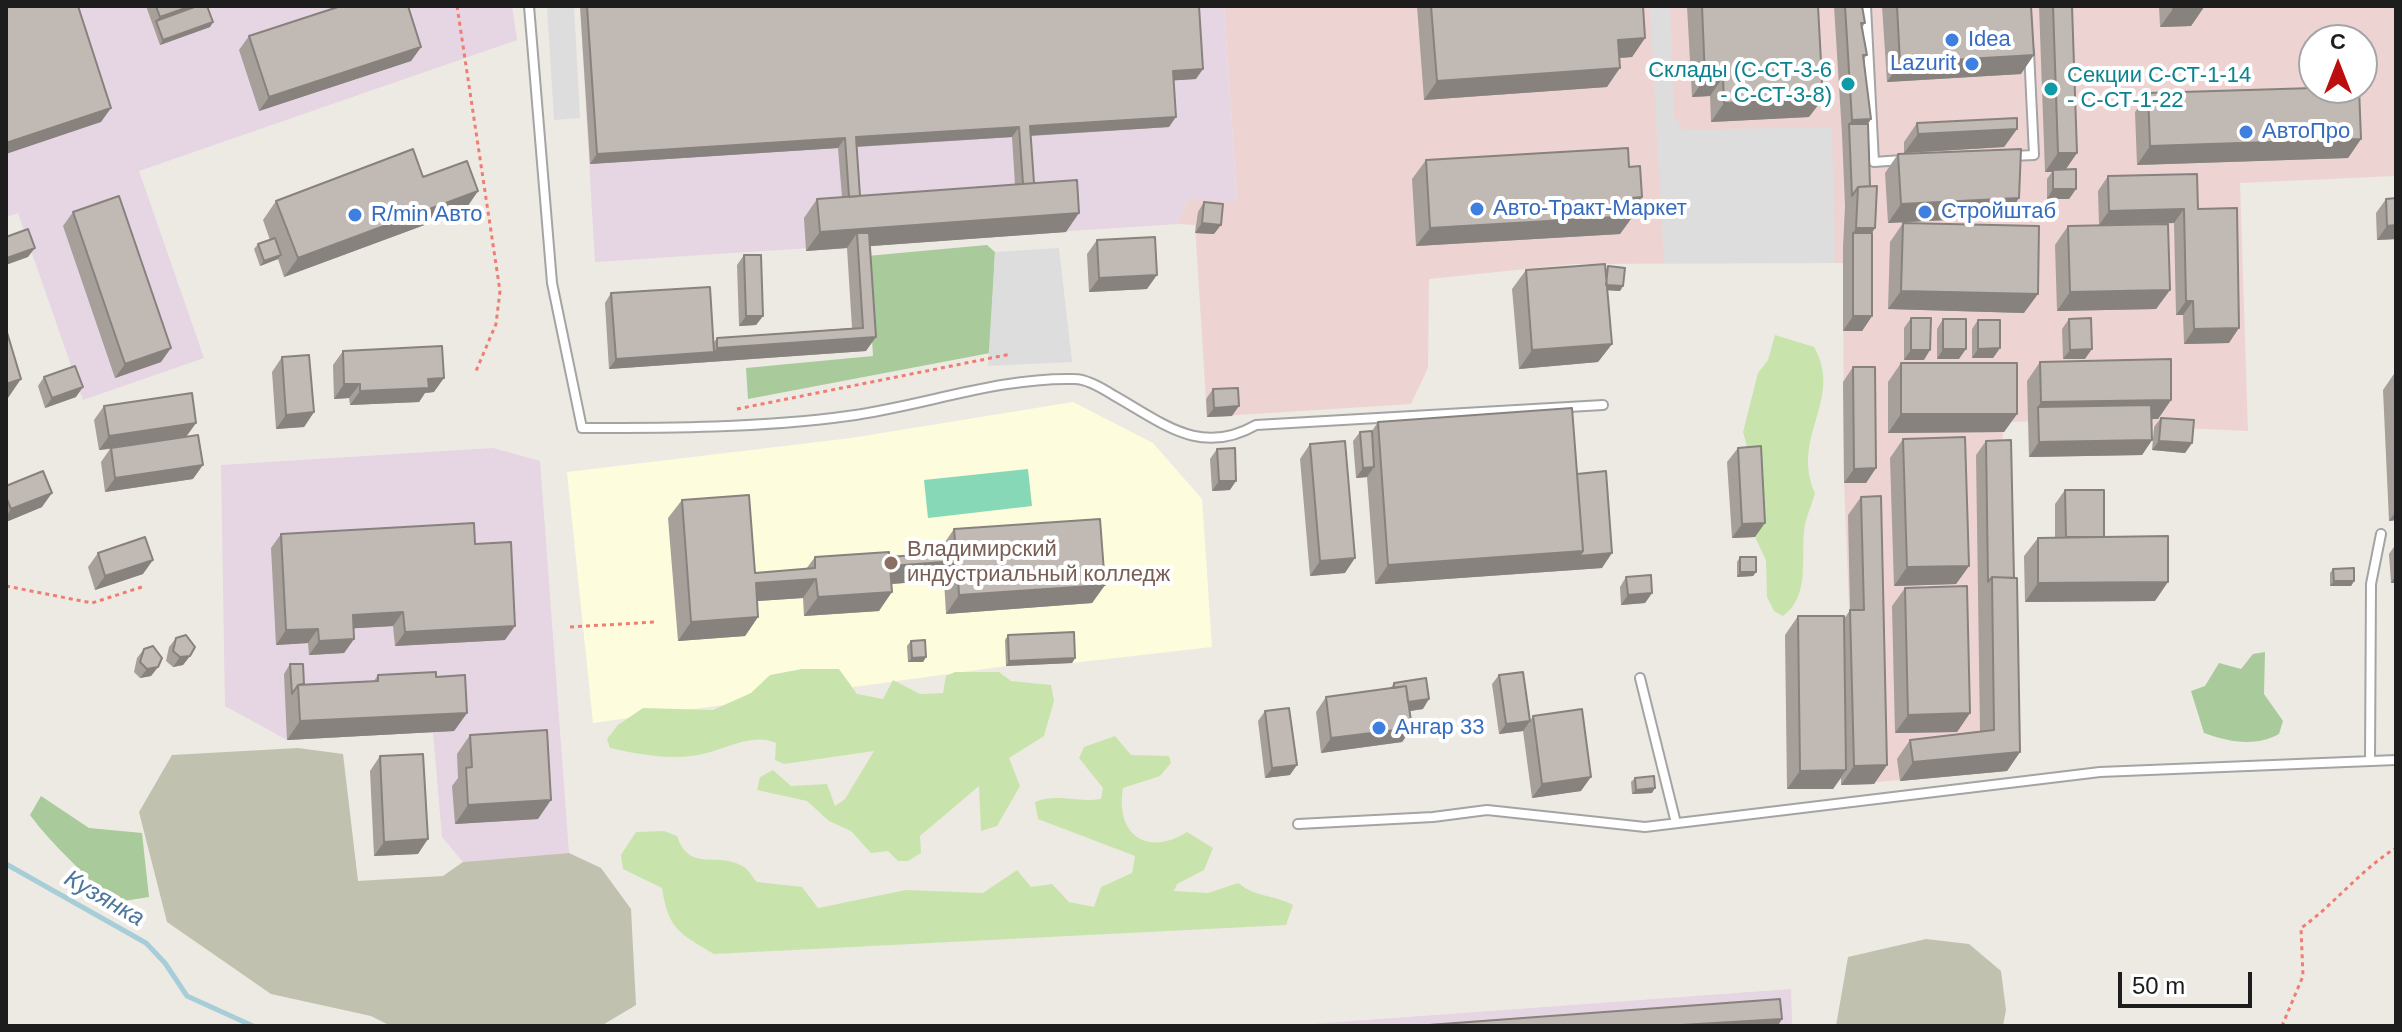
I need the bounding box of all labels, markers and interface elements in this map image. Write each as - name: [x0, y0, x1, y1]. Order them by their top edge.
- north arrow: [2298, 24, 2378, 104]
- place label: Idea: [1968, 27, 2011, 53]
- text: С: [2330, 29, 2346, 54]
- marker: Idea: [1943, 31, 1961, 49]
- place label: Lazurit: [1890, 51, 1956, 77]
- marker: Lazurit: [1963, 55, 1981, 73]
- place label: Склады (С-СТ-3-6 - С-СТ-3-8): [1648, 58, 1832, 110]
- place label: Секции С-СТ-1-14 - С-СТ-1-22: [2067, 63, 2251, 114]
- marker: Склады (С-СТ-3-6 - С-СТ-3-8): [1839, 75, 1857, 93]
- marker: Секции С-СТ-1-14 - С-СТ-1-22: [2042, 80, 2060, 98]
- place label: АвтоПро: [2262, 119, 2350, 145]
- marker: АвтоПро: [2237, 123, 2255, 141]
- place label: Авто-Тракт-Маркет: [1493, 196, 1687, 222]
- place label: Стройштаб: [1941, 199, 2056, 225]
- marker: Авто-Тракт-Маркет: [1468, 200, 1486, 218]
- place label: R/min Авто: [371, 202, 483, 228]
- marker: Стройштаб: [1916, 203, 1934, 221]
- marker: R/min Авто: [346, 206, 364, 224]
- place label: Владимирский индустриальный колледж: [907, 537, 1170, 588]
- marker: Владимирский индустриальный колледж: [882, 554, 900, 572]
- place label: Ангар 33: [1395, 715, 1484, 741]
- marker: Ангар 33: [1370, 719, 1388, 737]
- water label: Кузянка: [59, 865, 149, 933]
- scale bar: [2122, 956, 2256, 1006]
- text: 50 m: [2132, 972, 2185, 999]

